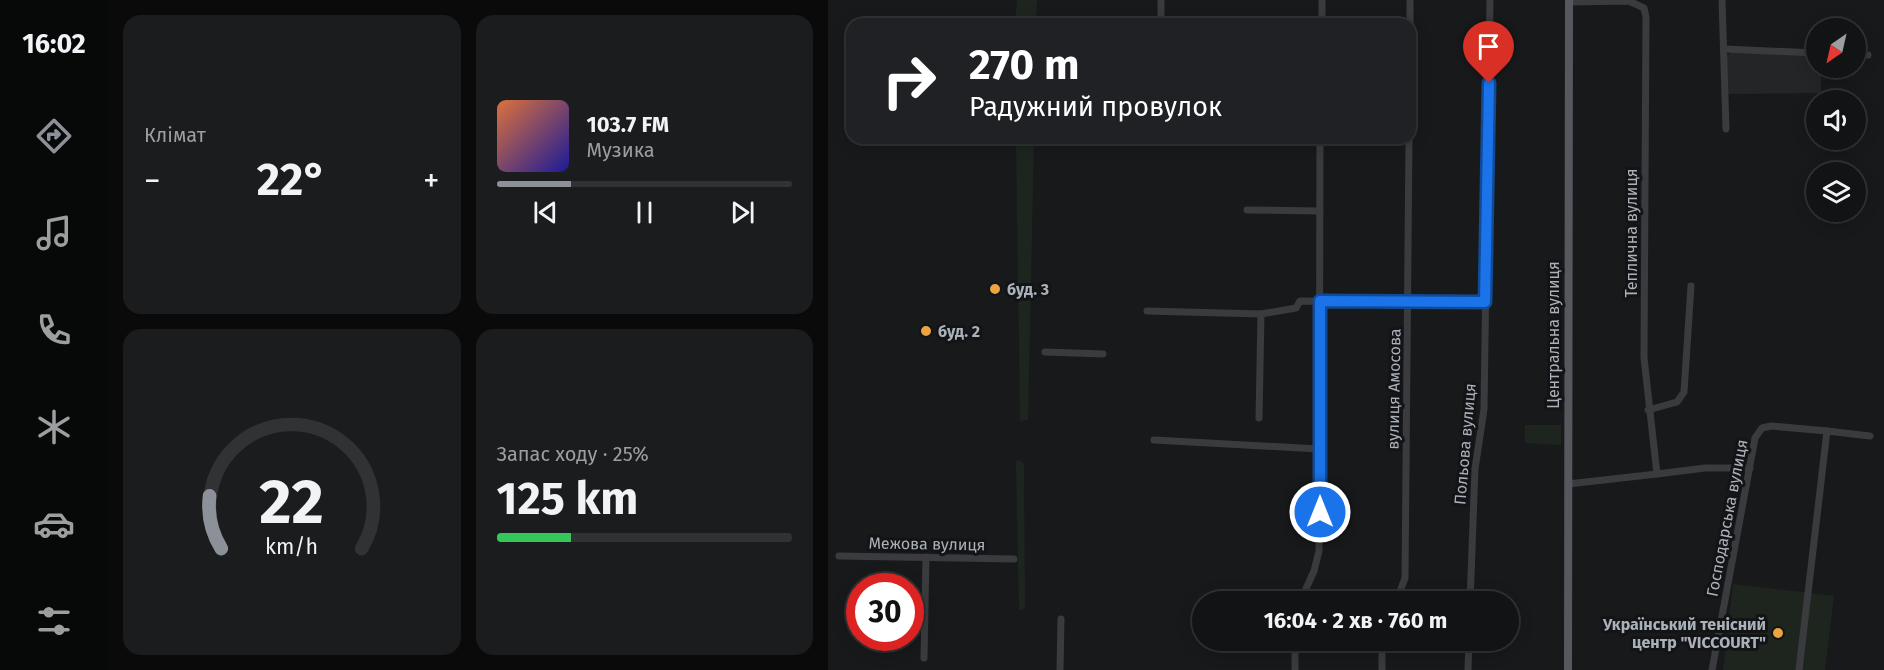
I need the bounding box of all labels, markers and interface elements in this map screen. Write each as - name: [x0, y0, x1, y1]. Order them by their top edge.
- north arrow: [1806, 18, 1866, 78]
- map controls: [1806, 18, 1866, 222]
- pin: [1463, 21, 1514, 83]
- text: 16:02: [22, 28, 86, 60]
- icon: arrive: [1472, 30, 1505, 63]
- text: 270 m: [969, 40, 1080, 90]
- icon: right: [870, 42, 948, 120]
- button: sound: [1806, 90, 1866, 150]
- text: Радужний провулок: [969, 91, 1222, 123]
- text: 103.7 FM: [587, 111, 669, 138]
- icon: directions: [33, 115, 75, 157]
- text: Клімат: [144, 123, 206, 147]
- text: Музика: [587, 138, 655, 162]
- text: 22°: [257, 153, 327, 207]
- text: −: [144, 161, 161, 201]
- text: +: [423, 161, 439, 201]
- button: layers: [1806, 162, 1866, 222]
- street label: Теплична вулиця: [1622, 168, 1641, 298]
- icon: previous: [529, 196, 562, 229]
- icon: pause: [628, 196, 661, 229]
- icon: next: [726, 196, 759, 229]
- icon: music: [33, 212, 75, 254]
- street label: Центральна вулиця: [1544, 261, 1563, 409]
- place label: буд. 3: [1007, 280, 1049, 299]
- marker: буд. 3: [988, 282, 1002, 296]
- icon: phone: [33, 309, 75, 351]
- place label: буд. 2: [938, 322, 980, 341]
- marker: буд. 2: [919, 324, 933, 338]
- street label: вулиця Амосова: [1383, 328, 1405, 450]
- street label: Польова вулиця: [1450, 382, 1480, 506]
- icon: climate: [33, 406, 75, 448]
- street label: Господарська вулиця: [1702, 438, 1752, 598]
- text: Запас ходу · 25%: [497, 442, 649, 466]
- text: 22: [259, 465, 324, 540]
- text: 125 km: [497, 472, 638, 526]
- position arrow: [1288, 480, 1352, 544]
- icon: car: [33, 503, 75, 545]
- street label: Межова вулиця: [868, 533, 986, 555]
- text: km/h: [265, 534, 318, 560]
- speed limit sign: 30: [846, 573, 924, 651]
- icon: filters: [33, 600, 75, 642]
- text: 16:04 · 2 хв · 760 m: [1264, 607, 1447, 634]
- place label: Український тенісний центр "VICCOURT": [1602, 615, 1766, 652]
- marker: Український тенісний центр "VICCOURT": [1771, 626, 1785, 640]

